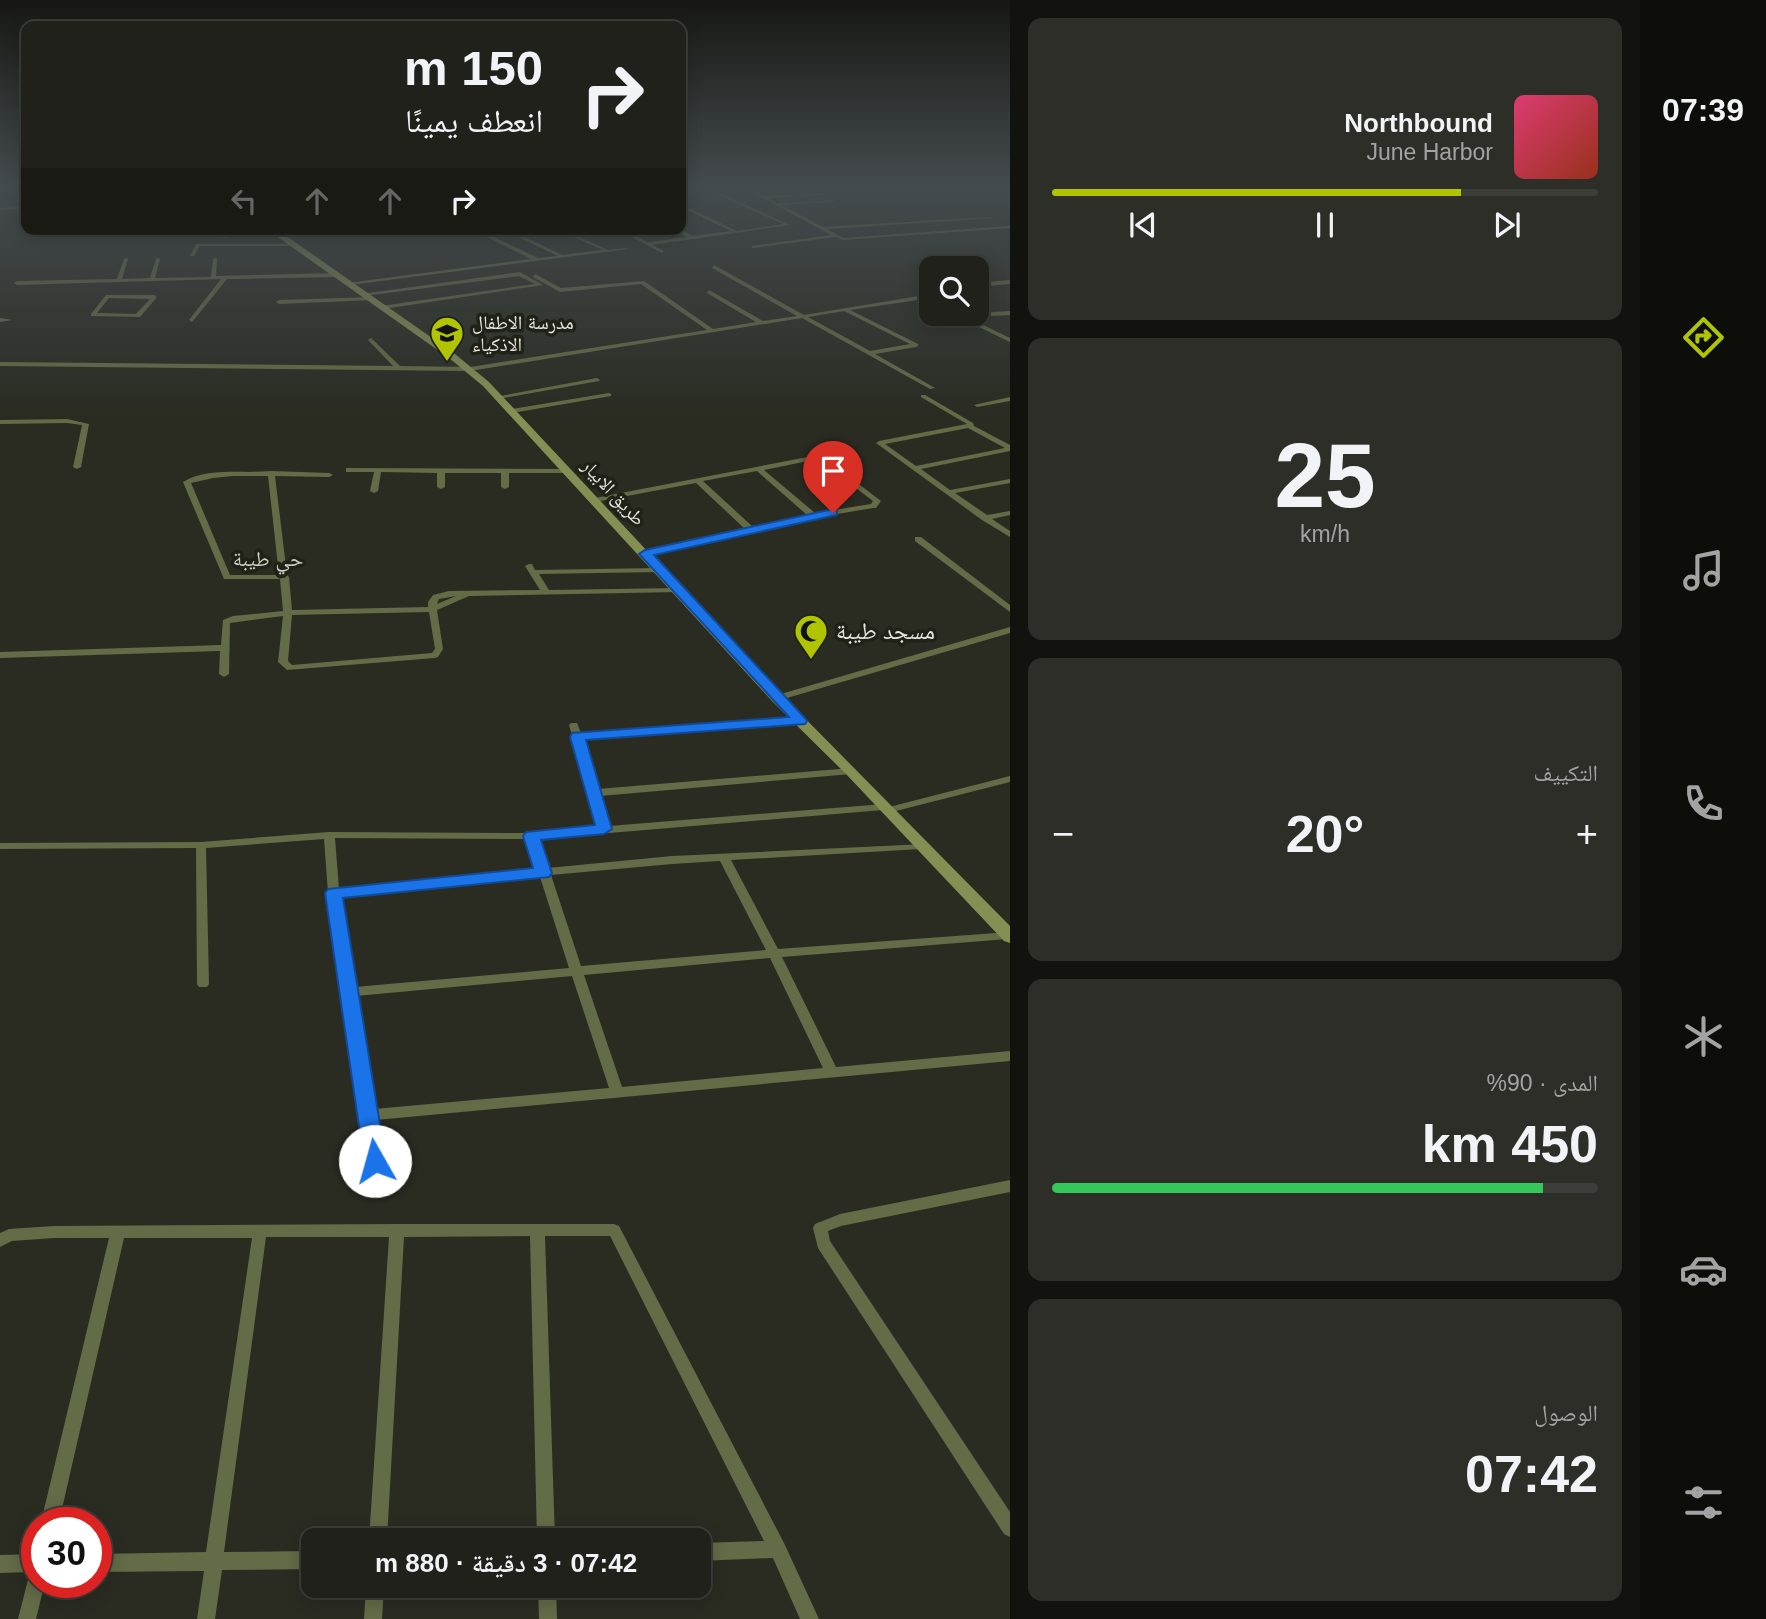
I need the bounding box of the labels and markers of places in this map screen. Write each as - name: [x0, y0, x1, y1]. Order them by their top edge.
- place label: مدرسة الاطفال الاذكياء: [472, 312, 574, 355]
- school or university icon: مدرسة الاطفال الاذكياء: [428, 314, 466, 363]
- pin: [803, 441, 863, 513]
- mosque icon: مسجد طيبة: [792, 612, 830, 661]
- place label: مسجد طيبة: [836, 618, 935, 645]

